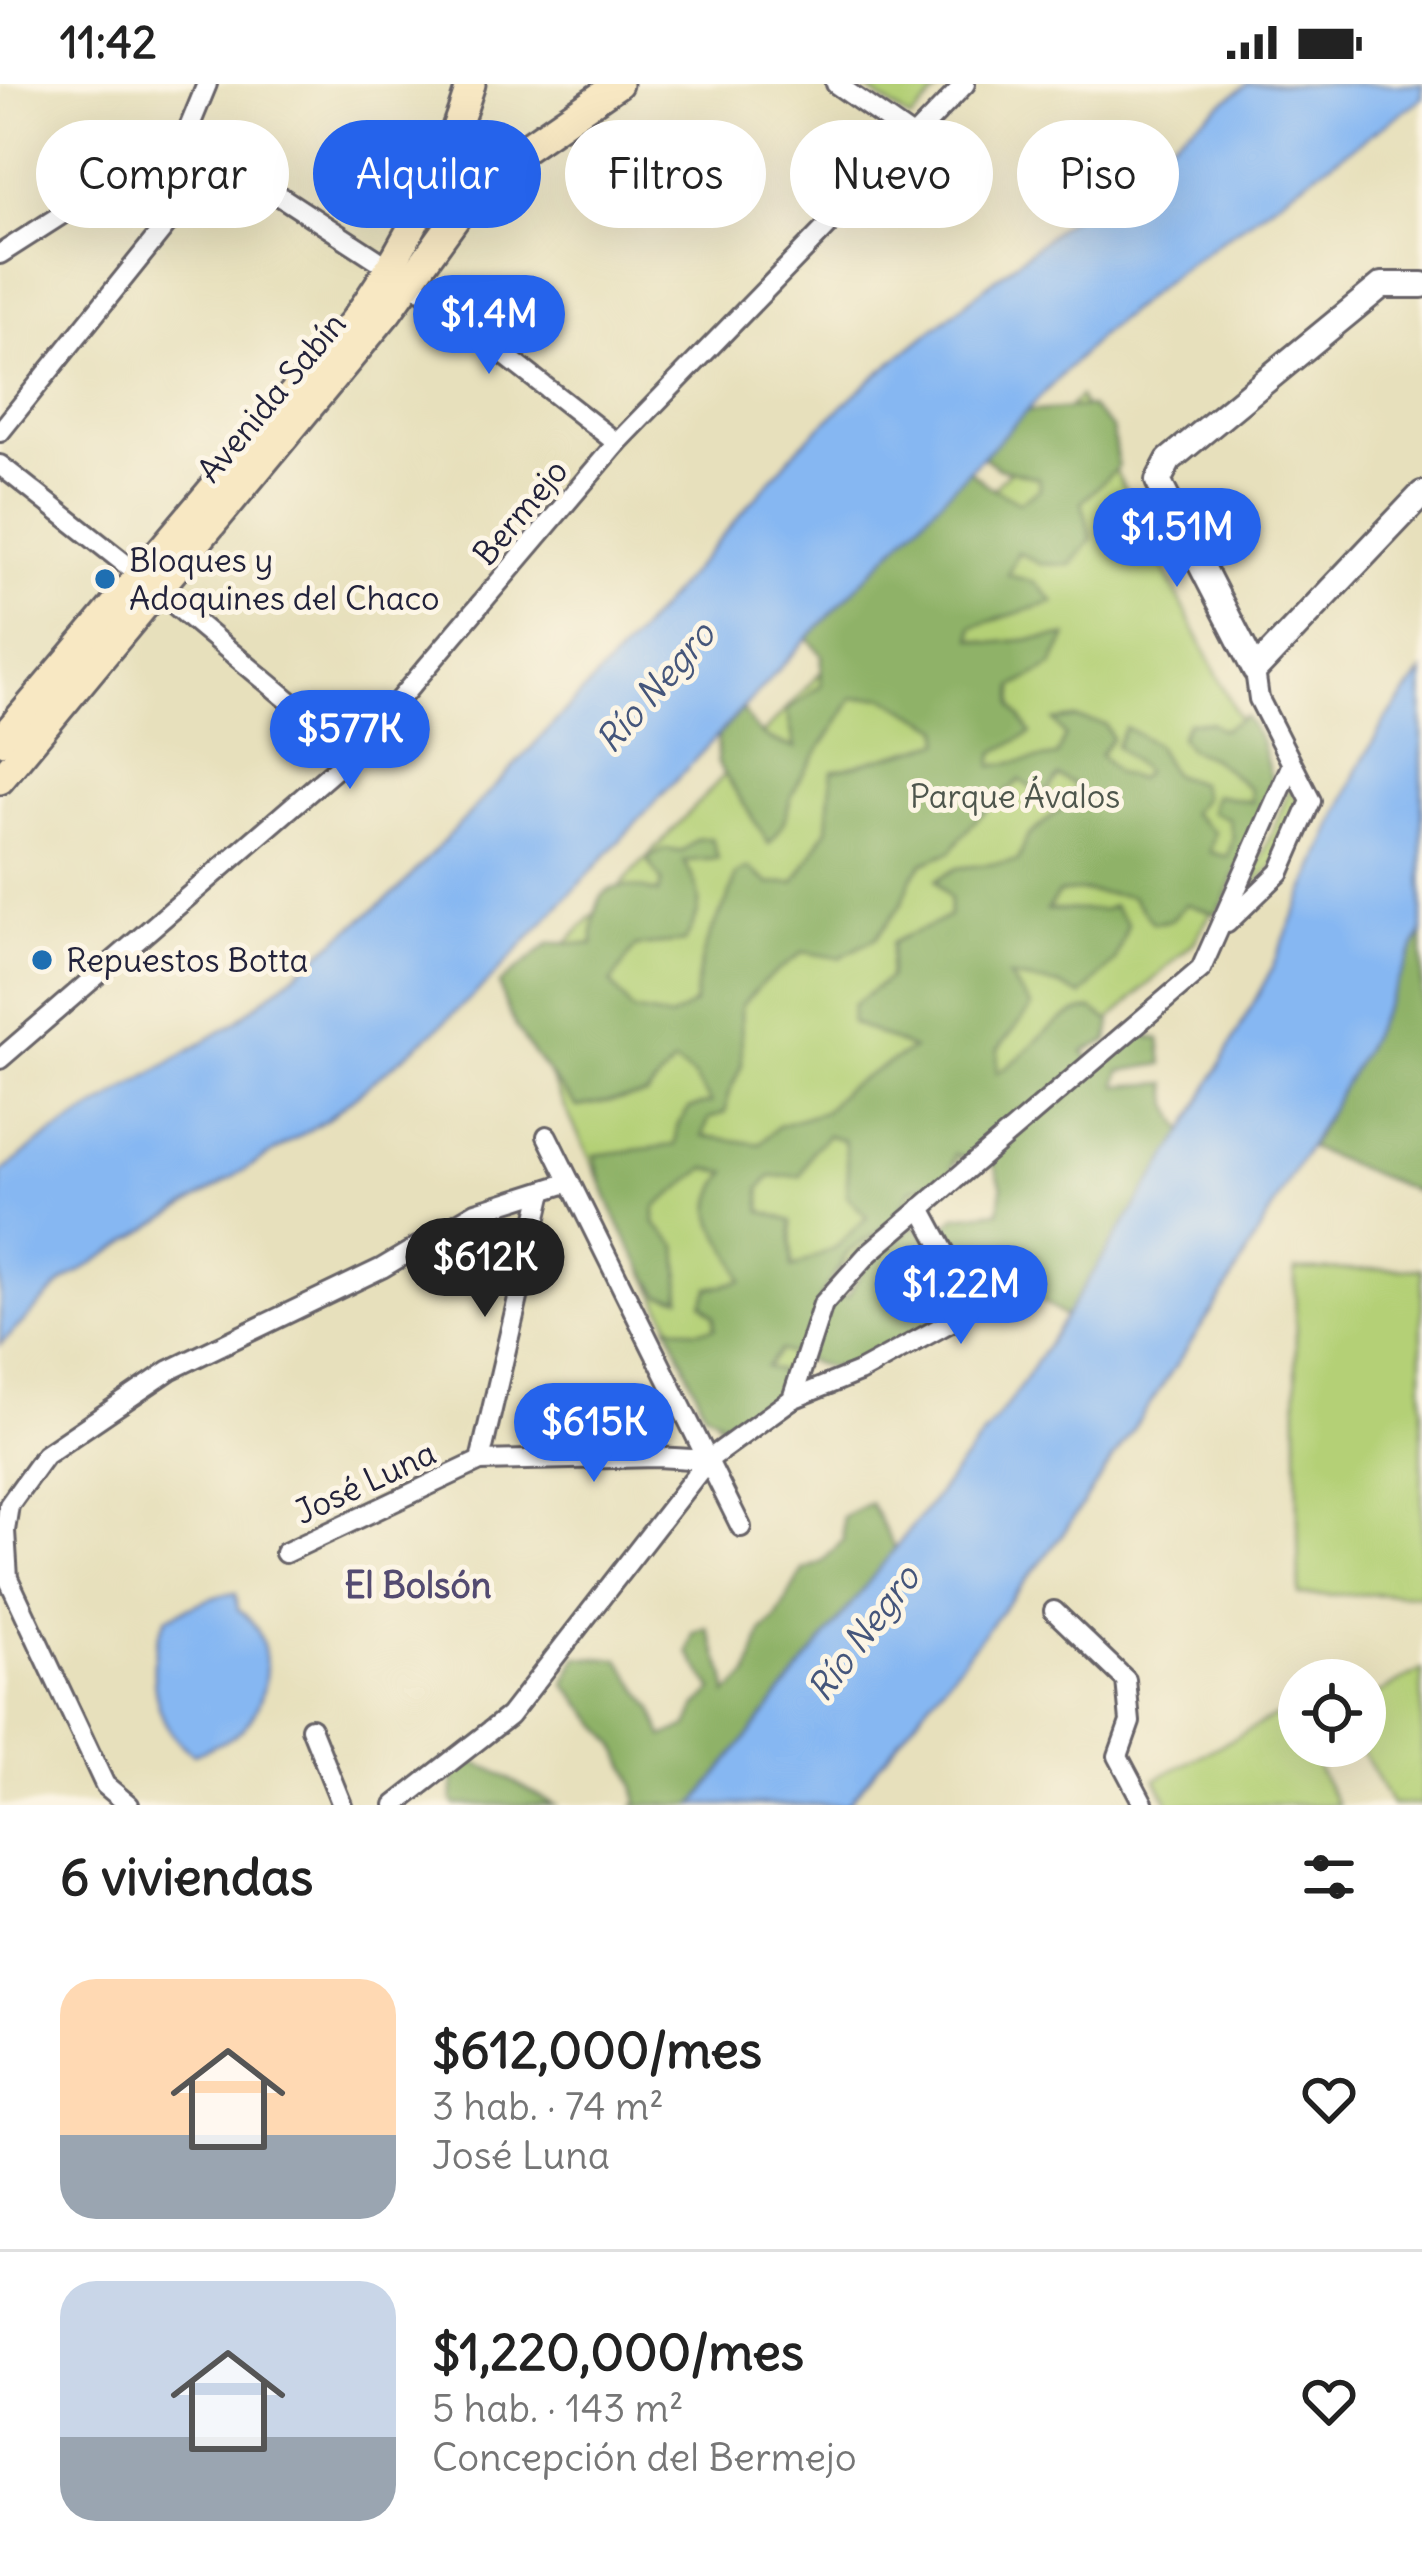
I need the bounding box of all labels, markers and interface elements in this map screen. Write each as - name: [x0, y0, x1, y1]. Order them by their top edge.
- text: 11:42: [60, 14, 157, 70]
- chip: Comprar: [36, 120, 289, 228]
- chip: Alquilar: [313, 120, 541, 228]
- chip: Filtros: [565, 120, 766, 228]
- chip: Nuevo: [790, 120, 993, 228]
- chip: Piso: [1017, 120, 1179, 228]
- pin: $1.4M: [405, 275, 573, 377]
- text: $1.4M: [440, 289, 538, 338]
- street label: Avenida Sabín: [188, 303, 354, 491]
- street label: Bermejo: [464, 450, 576, 574]
- pin: $1.51M: [1079, 488, 1275, 590]
- text: $1.51M: [1120, 502, 1234, 551]
- place label: Bloques y Adoquines del Chaco: [129, 539, 440, 619]
- marker: Bloques y Adoquines del Chaco: [92, 566, 118, 592]
- water label: Río Negro: [586, 611, 725, 762]
- pin: $577K: [266, 690, 434, 792]
- text: $577K: [297, 704, 403, 753]
- park label: Parque Ávalos: [910, 775, 1120, 817]
- place label: Repuestos Botta: [66, 939, 308, 981]
- marker: Repuestos Botta: [29, 947, 55, 973]
- pin: $612K: [401, 1218, 569, 1320]
- text: $612K: [432, 1232, 538, 1281]
- pin: $1.22M: [863, 1245, 1059, 1347]
- text: $1.22M: [902, 1259, 1020, 1308]
- pin: $615K: [510, 1383, 678, 1485]
- text: $615K: [541, 1397, 647, 1446]
- street label: José Luna: [288, 1431, 442, 1533]
- water label: Río Negro: [798, 1555, 930, 1710]
- district label: El Bolsón: [344, 1563, 492, 1608]
- map controls: [1278, 1659, 1386, 1767]
- button: locate: [1278, 1659, 1386, 1767]
- icon: filters: [1296, 1844, 1362, 1910]
- text: 6 viviendas: [60, 1845, 313, 1909]
- text: $612,000/mes: [432, 2018, 762, 2082]
- icon: home: [156, 2027, 300, 2171]
- icon: heart: [1296, 2066, 1362, 2132]
- text: 3 hab. · 74 m²: [432, 2082, 664, 2131]
- text: José Luna: [432, 2131, 610, 2180]
- text: $1,220,000/mes: [432, 2320, 804, 2384]
- icon: home: [156, 2329, 300, 2473]
- icon: heart: [1296, 2368, 1362, 2434]
- text: 5 hab. · 143 m²: [432, 2384, 684, 2433]
- text: Concepción del Bermejo: [432, 2433, 857, 2482]

